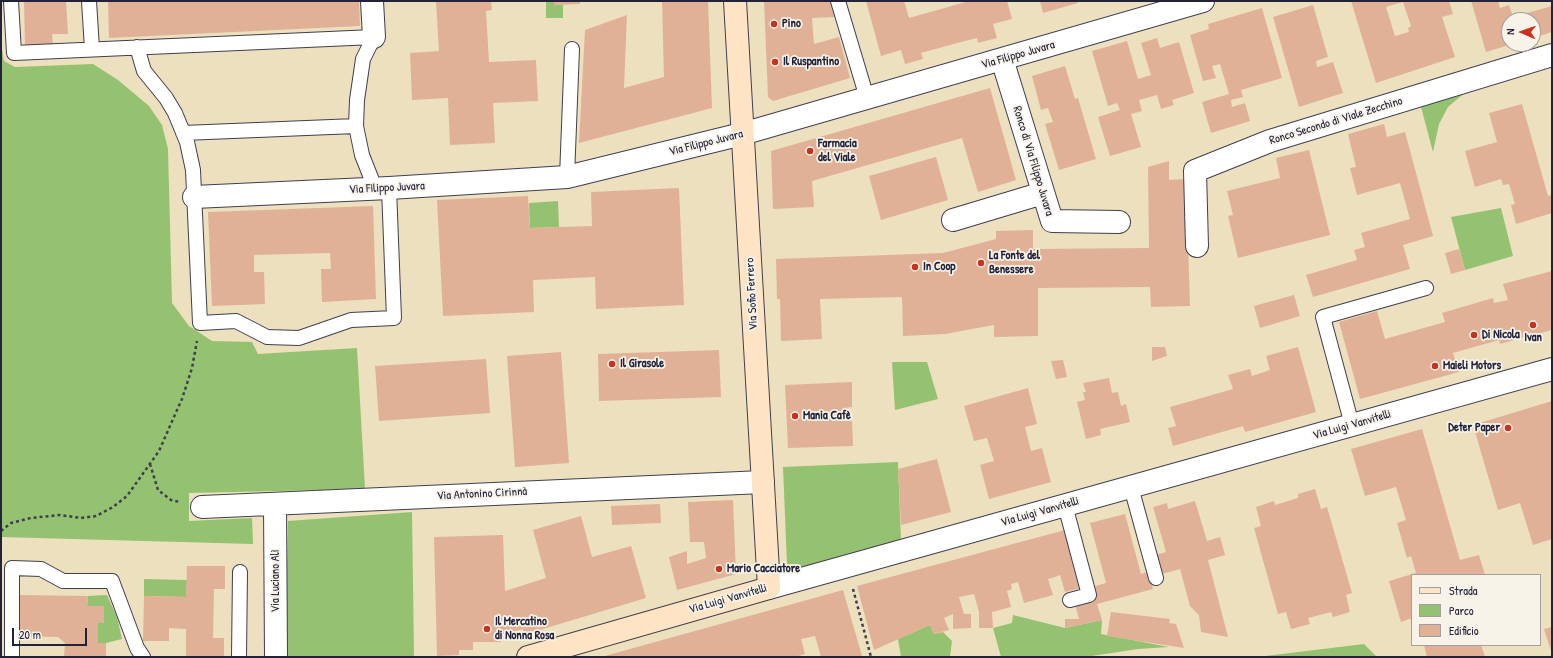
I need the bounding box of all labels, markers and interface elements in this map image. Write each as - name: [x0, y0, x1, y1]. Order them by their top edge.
- north arrow: [1501, 12, 1541, 52]
- place label: Pino: [782, 17, 801, 31]
- marker: Pino: [769, 19, 779, 29]
- text: N: [1503, 28, 1517, 35]
- street label: Via Filippo Juvara: [980, 38, 1056, 72]
- place label: Il Ruspantino: [783, 55, 839, 69]
- marker: Il Ruspantino: [770, 57, 780, 67]
- street label: Ronco Secondo di Viale Zecchino: [1268, 94, 1404, 148]
- street label: Ronco di Via Filippo Juvara: [1009, 104, 1057, 218]
- street label: Via Filippo Juvara: [667, 127, 745, 159]
- place label: Farmacia del Viale: [818, 137, 857, 165]
- marker: Farmacia del Viale: [805, 146, 815, 156]
- street label: Via Filippo Juvara: [349, 179, 425, 197]
- place label: La Fonte del Benessere: [989, 249, 1040, 277]
- street label: Via Sofio Ferrero: [743, 257, 761, 331]
- marker: La Fonte del Benessere: [976, 258, 986, 268]
- place label: In Coop: [923, 260, 955, 274]
- marker: In Coop: [910, 262, 920, 272]
- marker: Ivan: [1528, 320, 1538, 330]
- place label: Di Nicola: [1482, 328, 1520, 342]
- marker: Di Nicola: [1469, 330, 1479, 340]
- place label: Ivan: [1524, 331, 1542, 345]
- place label: Il Girasole: [620, 357, 664, 371]
- marker: Il Girasole: [607, 359, 617, 369]
- place label: Maieli Motors: [1443, 359, 1501, 373]
- marker: Maieli Motors: [1430, 361, 1440, 371]
- street label: Via Luigi Vanvitelli: [1311, 407, 1393, 443]
- place label: Mania Cafè: [803, 409, 851, 423]
- marker: Mania Cafè: [790, 411, 800, 421]
- place label: Deter Paper: [1448, 421, 1500, 435]
- marker: Deter Paper: [1503, 423, 1513, 433]
- street label: Via Antonino Cirinnà: [436, 484, 528, 504]
- street label: Via Luigi Vanvitelli: [999, 494, 1081, 530]
- street label: Via Luciano Alì: [269, 550, 283, 612]
- place label: Mario Cacciatore: [727, 562, 800, 576]
- marker: Mario Cacciatore: [714, 564, 724, 574]
- legend: [1411, 574, 1541, 646]
- street label: Via Luigi Vanvitelli: [687, 581, 769, 617]
- text: Strada: [1449, 582, 1477, 599]
- text: Parco: [1449, 602, 1474, 619]
- place label: Il Mercatino di Nonna Rosa: [495, 615, 554, 643]
- scale bar: [14, 620, 89, 646]
- text: Edificio: [1449, 622, 1479, 639]
- marker: Il Mercatino di Nonna Rosa: [482, 624, 492, 634]
- text: 20 m: [19, 626, 41, 643]

